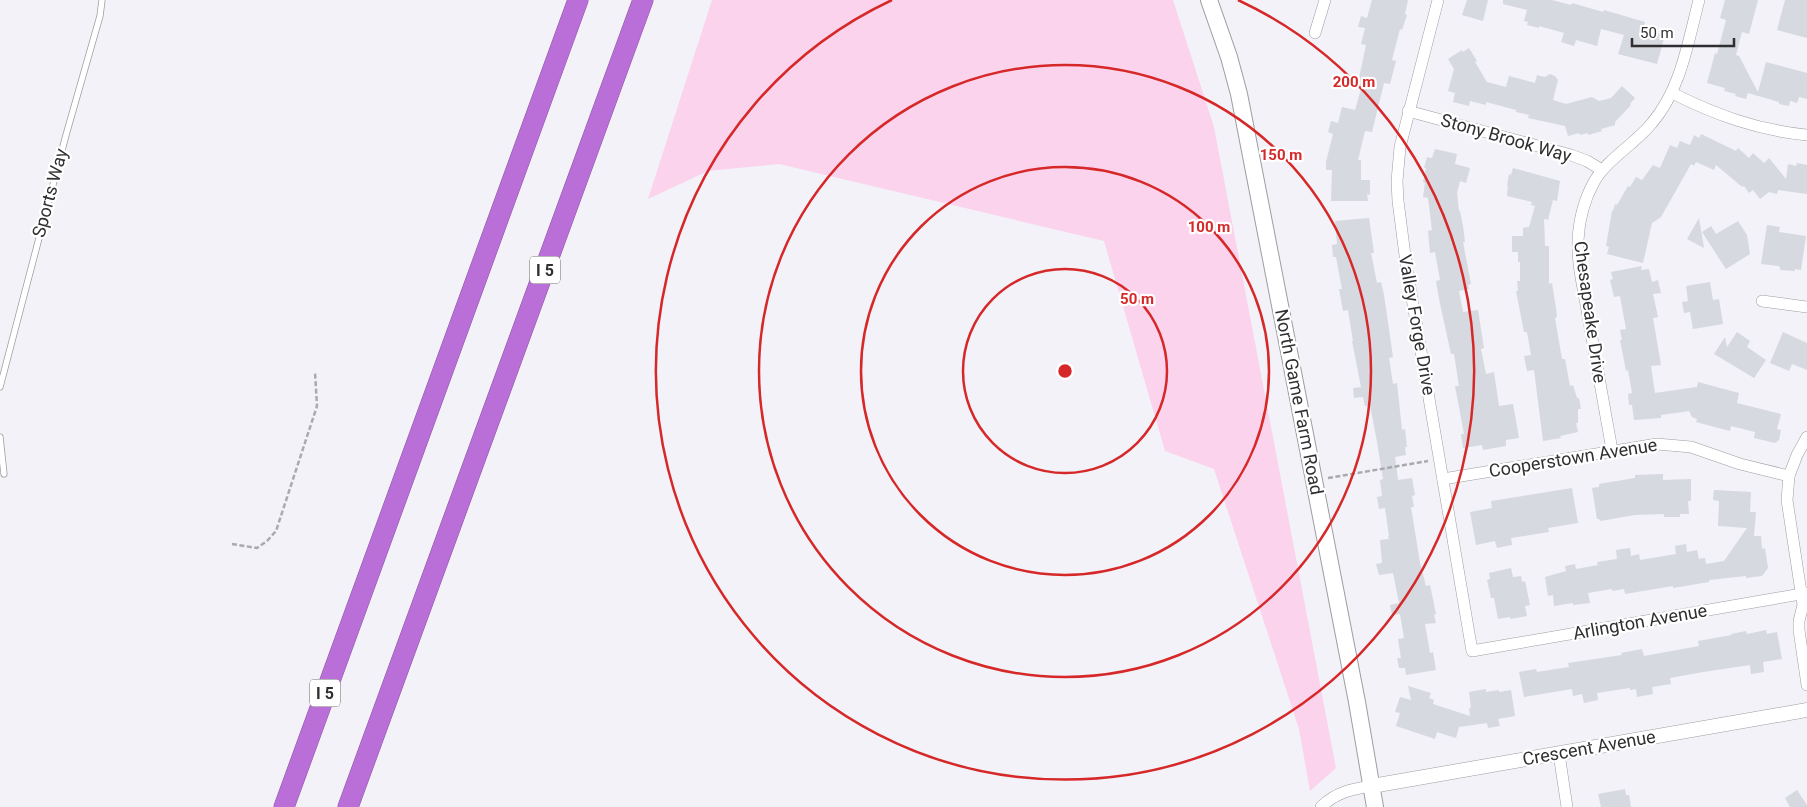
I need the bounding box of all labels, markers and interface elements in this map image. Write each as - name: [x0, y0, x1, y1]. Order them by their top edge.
- scale bar: [1632, 15, 1734, 47]
- text: 50 m: [1640, 24, 1674, 42]
- text: 200 m: [1333, 73, 1375, 91]
- street label: Stony Brook Way: [1439, 109, 1574, 166]
- street label: Sports Way: [28, 146, 72, 240]
- text: 150 m: [1260, 146, 1302, 164]
- text: 100 m: [1188, 218, 1230, 236]
- street label: Chesapeake Drive: [1570, 240, 1611, 384]
- street label: Valley Forge Drive: [1395, 253, 1440, 397]
- road number: I 5: [530, 256, 560, 284]
- text: 50 m: [1120, 290, 1154, 308]
- street label: North Game Farm Road: [1271, 307, 1328, 497]
- centre of rings: [1056, 362, 1074, 380]
- street label: Cooperstown Avenue: [1487, 434, 1659, 481]
- street label: Arlington Avenue: [1571, 599, 1709, 644]
- road number: I 5: [310, 680, 340, 706]
- street label: Crescent Avenue: [1521, 725, 1657, 770]

